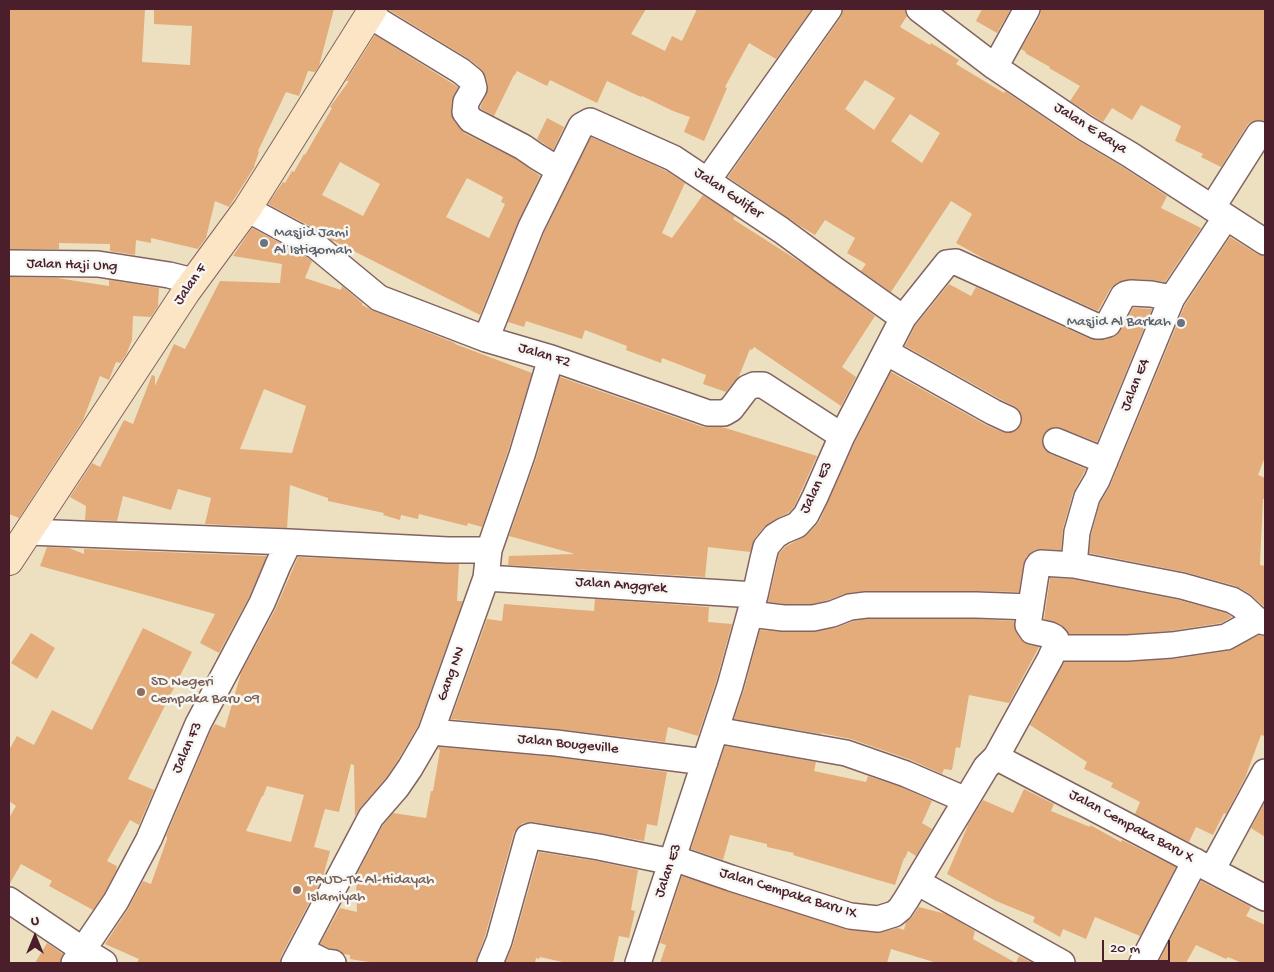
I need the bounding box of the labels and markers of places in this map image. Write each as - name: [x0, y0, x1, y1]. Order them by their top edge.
- place label: Masjid Jami Al Istiqomah: [274, 225, 352, 260]
- marker: Masjid Jami Al Istiqomah: [258, 237, 270, 249]
- place label: Masjid Al Barkah: [1067, 314, 1171, 332]
- marker: Masjid Al Barkah: [1175, 317, 1187, 329]
- place label: SD Negeri Cempaka Baru 09: [151, 674, 260, 709]
- marker: SD Negeri Cempaka Baru 09: [135, 686, 147, 698]
- place label: PAUD-TK Al-Hidayah Islamiyah: [307, 872, 434, 907]
- marker: PAUD-TK Al-Hidayah Islamiyah: [291, 884, 303, 896]

